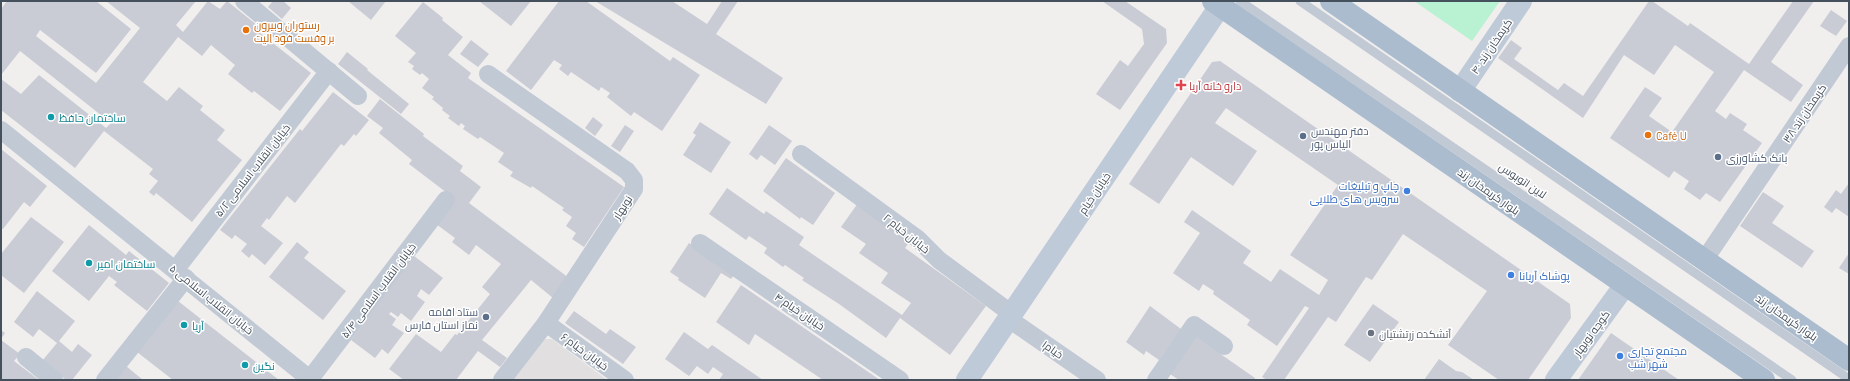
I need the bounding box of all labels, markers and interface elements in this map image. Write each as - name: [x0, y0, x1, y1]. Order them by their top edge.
- street label: کریمخان زند ۴۰: [1468, 16, 1515, 77]
- place label: رستوران وبیرون بر وفست فود اِلیت: [254, 18, 335, 45]
- marker: رستوران وبیرون بر وفست فود اِلیت: [241, 25, 251, 35]
- place label: دارو خانه آریا: [1189, 79, 1241, 93]
- marker: دارو خانه آریا: [1176, 80, 1186, 90]
- street label: کریمخان زند ۳۸: [1780, 81, 1829, 145]
- place label: ساختمان حافظ: [59, 111, 126, 125]
- marker: ساختمان حافظ: [46, 112, 56, 122]
- street label: خیابان انقلاب اسلامی ۵/۲: [212, 121, 293, 220]
- place label: دفتر مهندس الیاس پور: [1310, 124, 1369, 151]
- place label: Café U: [1656, 129, 1687, 142]
- marker: Café U: [1643, 130, 1653, 140]
- marker: دفتر مهندس الیاس پور: [1298, 131, 1308, 141]
- place label: بانک کشاورزی: [1726, 151, 1788, 165]
- marker: بانک کشاورزی: [1713, 152, 1723, 162]
- street label: لاین اتوبوس: [1496, 159, 1549, 202]
- street label: بلوار کریمخان زند: [1455, 165, 1522, 218]
- street label: خیابان خیام: [1075, 170, 1114, 218]
- place label: چاپ و تبلیغات سرویس های طلایی: [1310, 179, 1399, 206]
- marker: چاپ و تبلیغات سرویس های طلایی: [1402, 186, 1412, 196]
- street label: نوبهار: [609, 193, 635, 223]
- street label: خیابان خیام ۲: [880, 210, 933, 257]
- street label: خیابان انقلاب اسلامی ۵/۴: [338, 240, 419, 341]
- place label: ساختمان امیر: [96, 257, 155, 271]
- marker: ساختمان امیر: [84, 258, 94, 268]
- street label: خیابان انقلاب اسلامی ۵: [167, 261, 256, 338]
- place label: پوشاک آریانا: [1519, 269, 1570, 283]
- marker: پوشاک آریانا: [1506, 270, 1516, 280]
- street label: خیابان خیام ۴: [772, 290, 827, 334]
- street label: بلوار کریمخان زند: [1753, 291, 1820, 344]
- place label: ستاد اقامه نماز استان فارس: [405, 305, 478, 332]
- street label: کوچه نوبهار: [1569, 307, 1613, 360]
- marker: ستاد اقامه نماز استان فارس: [481, 312, 491, 322]
- place label: آریا: [192, 319, 204, 333]
- marker: آریا: [179, 320, 189, 330]
- place label: آتشکده زرتشتیان: [1379, 327, 1451, 341]
- marker: آتشکده زرتشتیان: [1366, 328, 1376, 338]
- street label: خیابان خیام ۶: [558, 330, 611, 374]
- street label: ۱خیام: [1039, 337, 1066, 363]
- place label: مجتمع تجاری شهر شب: [1628, 344, 1687, 371]
- marker: مجتمع تجاری شهر شب: [1615, 351, 1625, 361]
- place label: نگین: [253, 359, 275, 373]
- marker: نگین: [240, 360, 250, 370]

